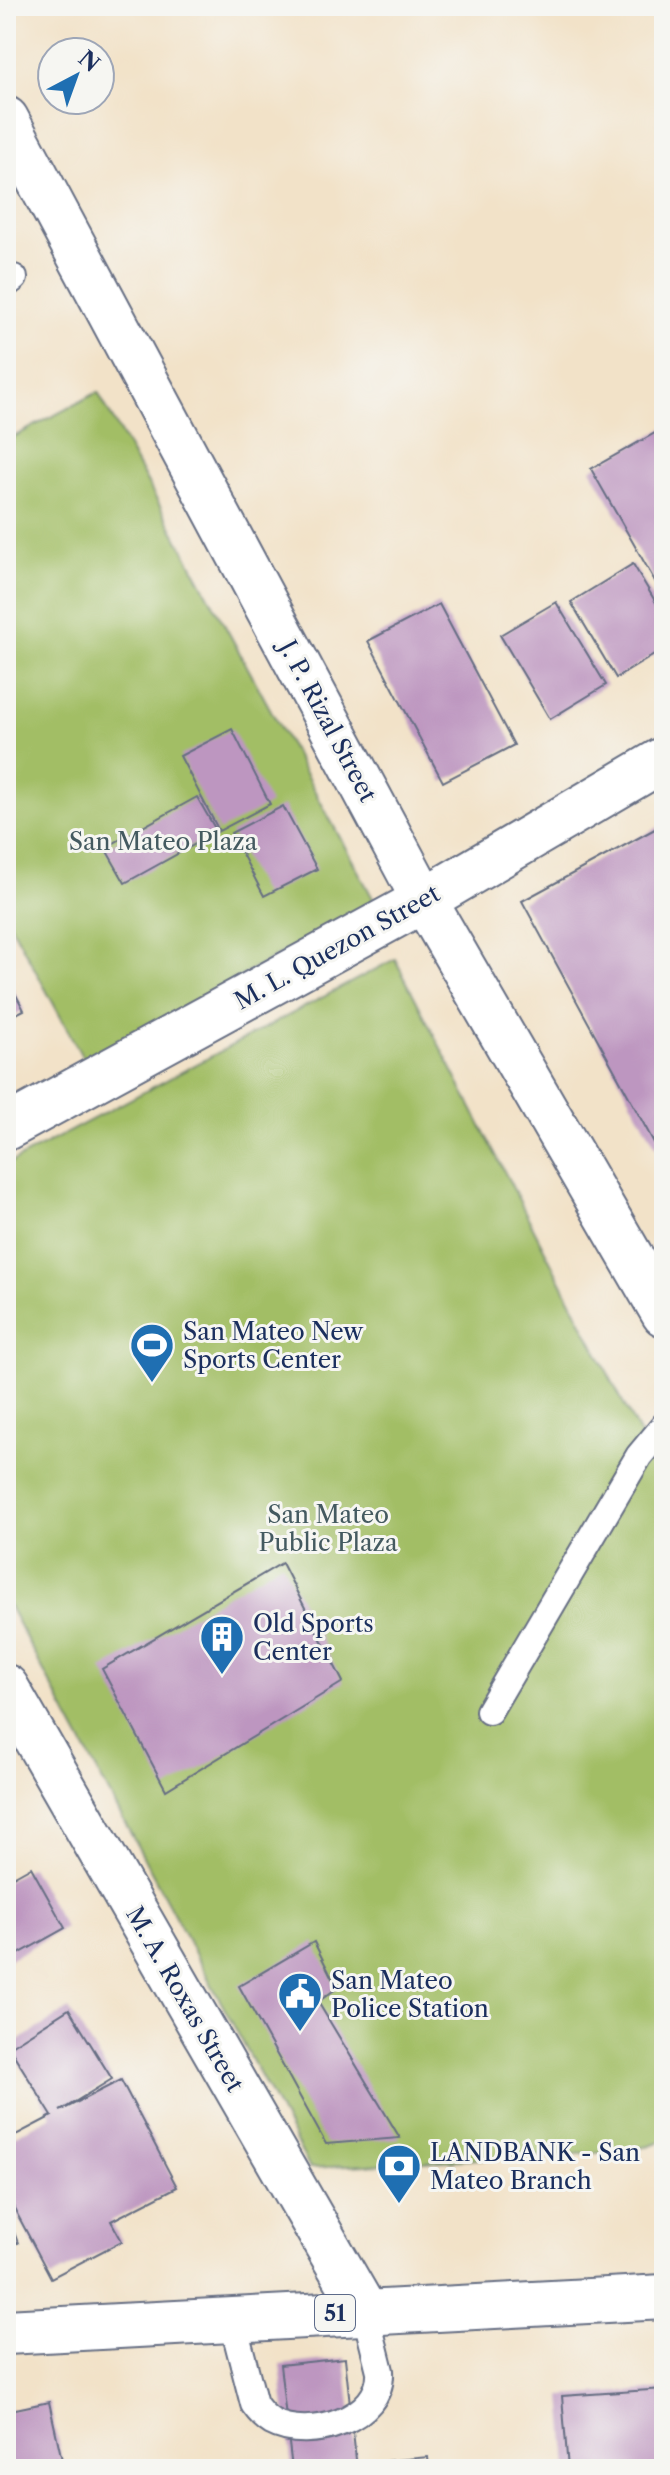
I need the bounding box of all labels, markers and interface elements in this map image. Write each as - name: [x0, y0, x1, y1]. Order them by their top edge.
- north arrow: [36, 36, 116, 116]
- text: N: [73, 45, 105, 78]
- street label: J. P. Rizal Street: [271, 632, 383, 807]
- park label: San Mateo Plaza: [69, 827, 258, 856]
- street label: M. L. Quezon Street: [229, 878, 445, 1015]
- place label: San Mateo New Sports Center: [183, 1317, 364, 1374]
- sports icon: San Mateo New Sports Center: [128, 1321, 176, 1384]
- park label: San Mateo Public Plaza: [258, 1500, 398, 1557]
- place label: Old Sports Center: [253, 1609, 374, 1666]
- building icon: Old Sports Center: [198, 1613, 246, 1676]
- street label: M. A. Roxas Street: [120, 1901, 250, 2097]
- place label: San Mateo Police Station: [331, 1966, 489, 2023]
- public building icon: San Mateo Police Station: [276, 1970, 324, 2033]
- place label: LANDBANK - San Mateo Branch: [430, 2138, 640, 2195]
- bank icon: LANDBANK - San Mateo Branch: [375, 2142, 423, 2205]
- road number: 51: [315, 2295, 355, 2331]

